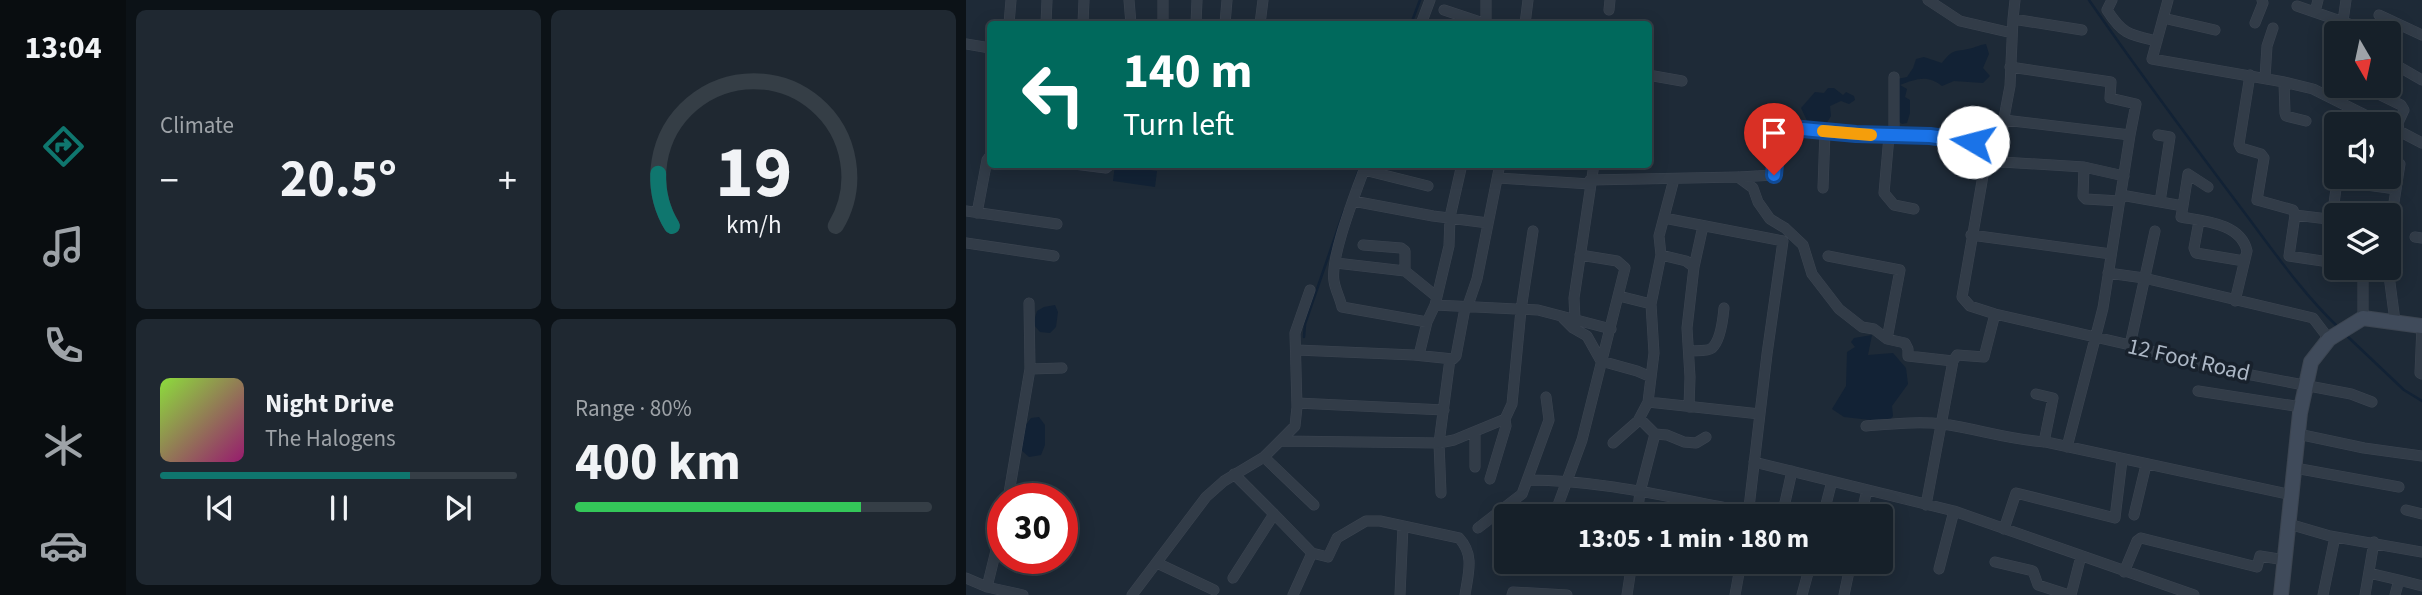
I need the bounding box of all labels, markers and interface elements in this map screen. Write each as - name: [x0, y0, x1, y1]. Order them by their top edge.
- north arrow: [2324, 21, 2401, 98]
- map controls: [2324, 21, 2401, 280]
- text: 13:04: [24, 25, 102, 71]
- text: 140 m: [1123, 37, 1252, 107]
- icon: left: [1008, 49, 1099, 140]
- text: Turn left: [1123, 102, 1234, 148]
- pin: [1744, 103, 1804, 175]
- position arrow: [1936, 105, 2010, 179]
- text: Climate: [160, 109, 234, 142]
- button: sound: [2324, 112, 2401, 189]
- icon: arrive: [1755, 114, 1793, 152]
- text: 19: [715, 121, 792, 225]
- icon: directions: [39, 122, 88, 171]
- text: 20.5°: [280, 143, 397, 217]
- text: −: [160, 154, 179, 208]
- text: +: [498, 154, 517, 208]
- button: layers: [2324, 203, 2401, 280]
- text: km/h: [726, 206, 781, 242]
- icon: music: [39, 222, 88, 271]
- icon: phone: [39, 321, 88, 370]
- street label: 12 Foot Road: [2124, 329, 2253, 390]
- text: Night Drive: [265, 385, 394, 422]
- text: Range · 80%: [575, 392, 692, 425]
- icon: climate: [39, 421, 88, 470]
- text: The Halogens: [265, 422, 396, 455]
- text: 400 km: [575, 426, 741, 500]
- speed limit sign: 30: [987, 483, 1078, 574]
- icon: previous: [201, 489, 239, 527]
- icon: pause: [320, 489, 358, 527]
- icon: next: [439, 489, 477, 527]
- text: 13:05 · 1 min · 180 m: [1578, 520, 1809, 557]
- icon: car: [39, 521, 88, 570]

